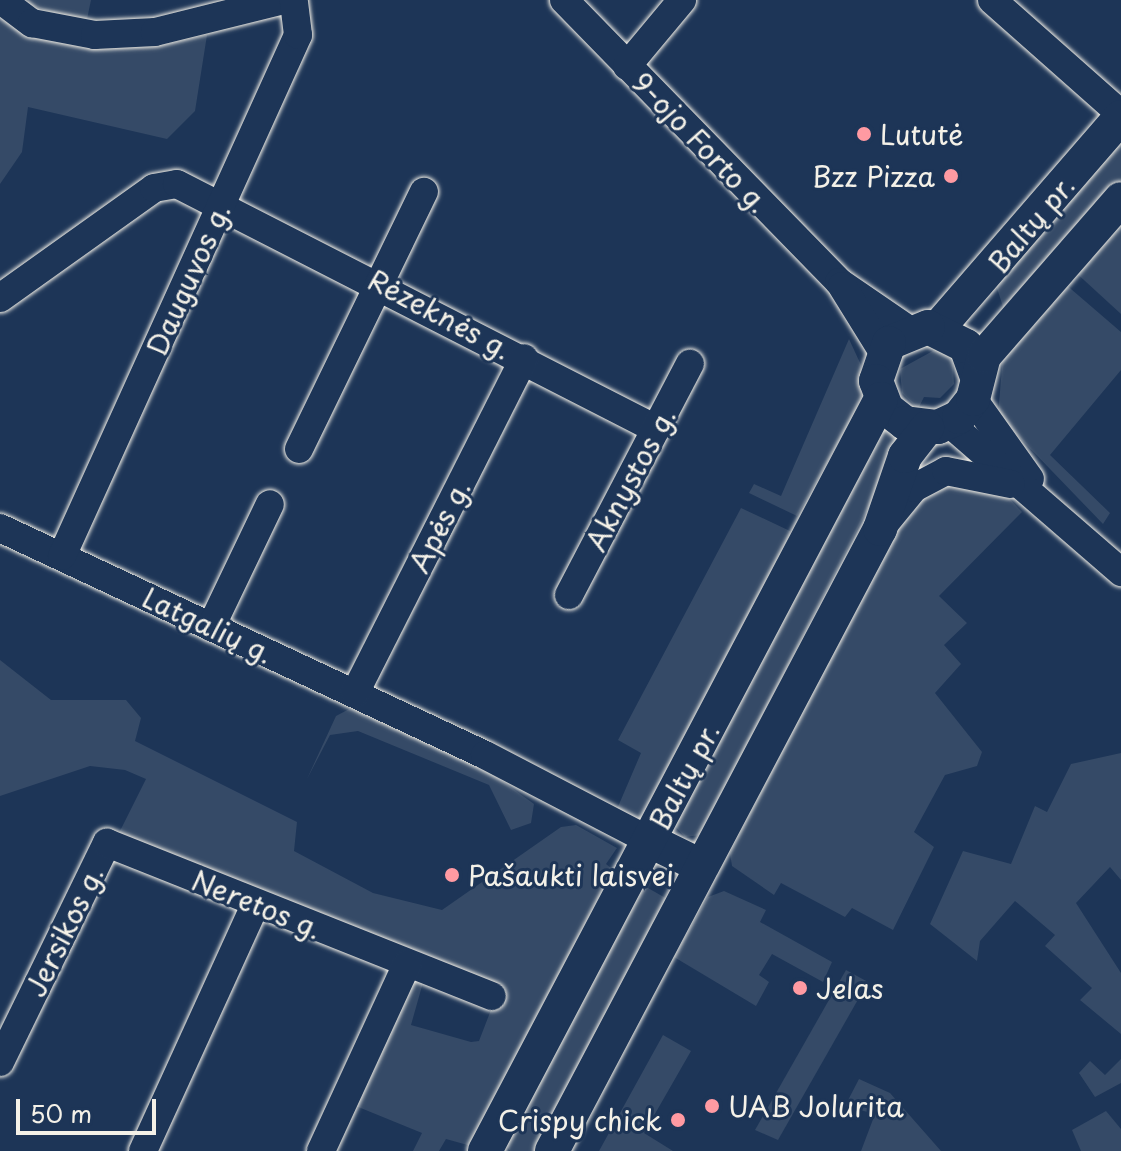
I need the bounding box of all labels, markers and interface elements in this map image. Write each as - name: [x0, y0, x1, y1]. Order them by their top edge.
- street label: 9-ojo Forto g.: [626, 65, 776, 219]
- place label: Lututė: [880, 117, 964, 151]
- marker: Lututė: [855, 125, 873, 143]
- place label: Bzz Pizza: [811, 159, 935, 193]
- marker: Bzz Pizza: [942, 167, 960, 185]
- street label: Baltų pr.: [981, 169, 1081, 279]
- street label: Dauguvos g.: [140, 198, 236, 360]
- street label: Rėzeknės g.: [363, 262, 517, 366]
- street label: Aknystos g.: [578, 402, 682, 556]
- street label: Apės g.: [401, 474, 477, 578]
- street label: Latgalių g.: [137, 580, 279, 670]
- street label: Baltų pr.: [642, 717, 726, 835]
- place label: Pašaukti laisvei: [468, 858, 677, 892]
- street label: Jersikos g.: [18, 859, 110, 1003]
- street label: Neretos g.: [187, 863, 327, 945]
- marker: Pašaukti laisvei: [443, 866, 461, 884]
- place label: Jelas: [816, 971, 884, 1005]
- marker: Jelas: [791, 979, 809, 997]
- scale bar: [20, 1083, 160, 1133]
- place label: UAB Jolurita: [728, 1089, 903, 1123]
- text: 50 m: [30, 1095, 92, 1131]
- marker: UAB Jolurita: [703, 1097, 721, 1115]
- place label: Crispy chick: [495, 1103, 662, 1137]
- marker: Crispy chick: [669, 1111, 687, 1129]

